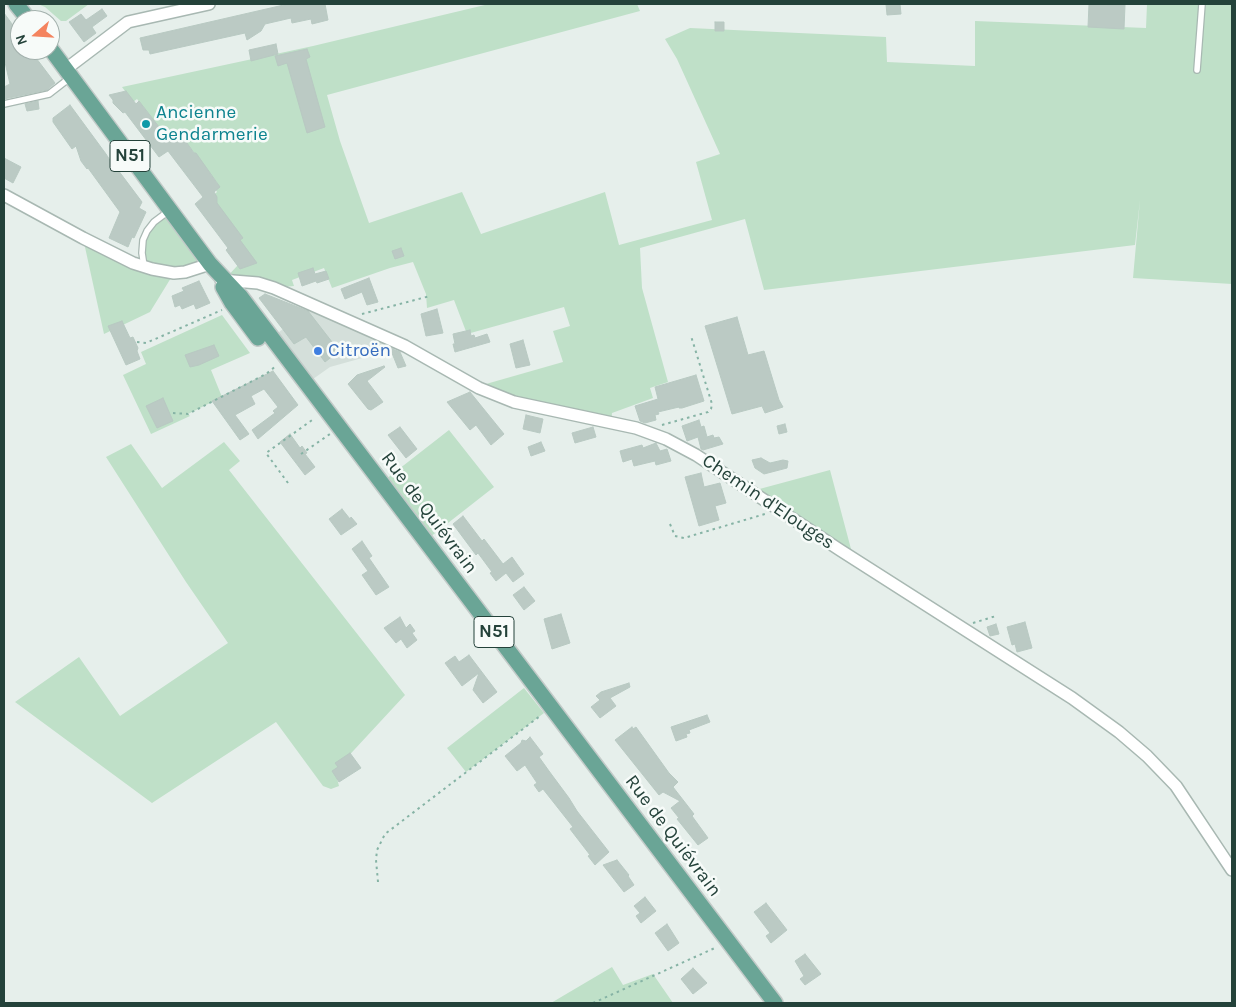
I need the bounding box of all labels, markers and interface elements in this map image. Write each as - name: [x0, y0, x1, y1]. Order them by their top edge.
- north arrow: [10, 10, 60, 60]
- text: N: [12, 32, 31, 47]
- place label: Ancienne Gendarmerie: [156, 102, 268, 146]
- marker: Ancienne Gendarmerie: [140, 118, 152, 130]
- road number: N51: [110, 140, 150, 172]
- place label: Citroën: [328, 340, 391, 362]
- marker: Citroën: [312, 345, 324, 357]
- street label: Rue de Quiévrain: [376, 448, 482, 578]
- street label: Chemin d'Elouges: [698, 449, 838, 555]
- road number: N51: [474, 616, 514, 648]
- street label: Rue de Quiévrain: [620, 771, 726, 901]

